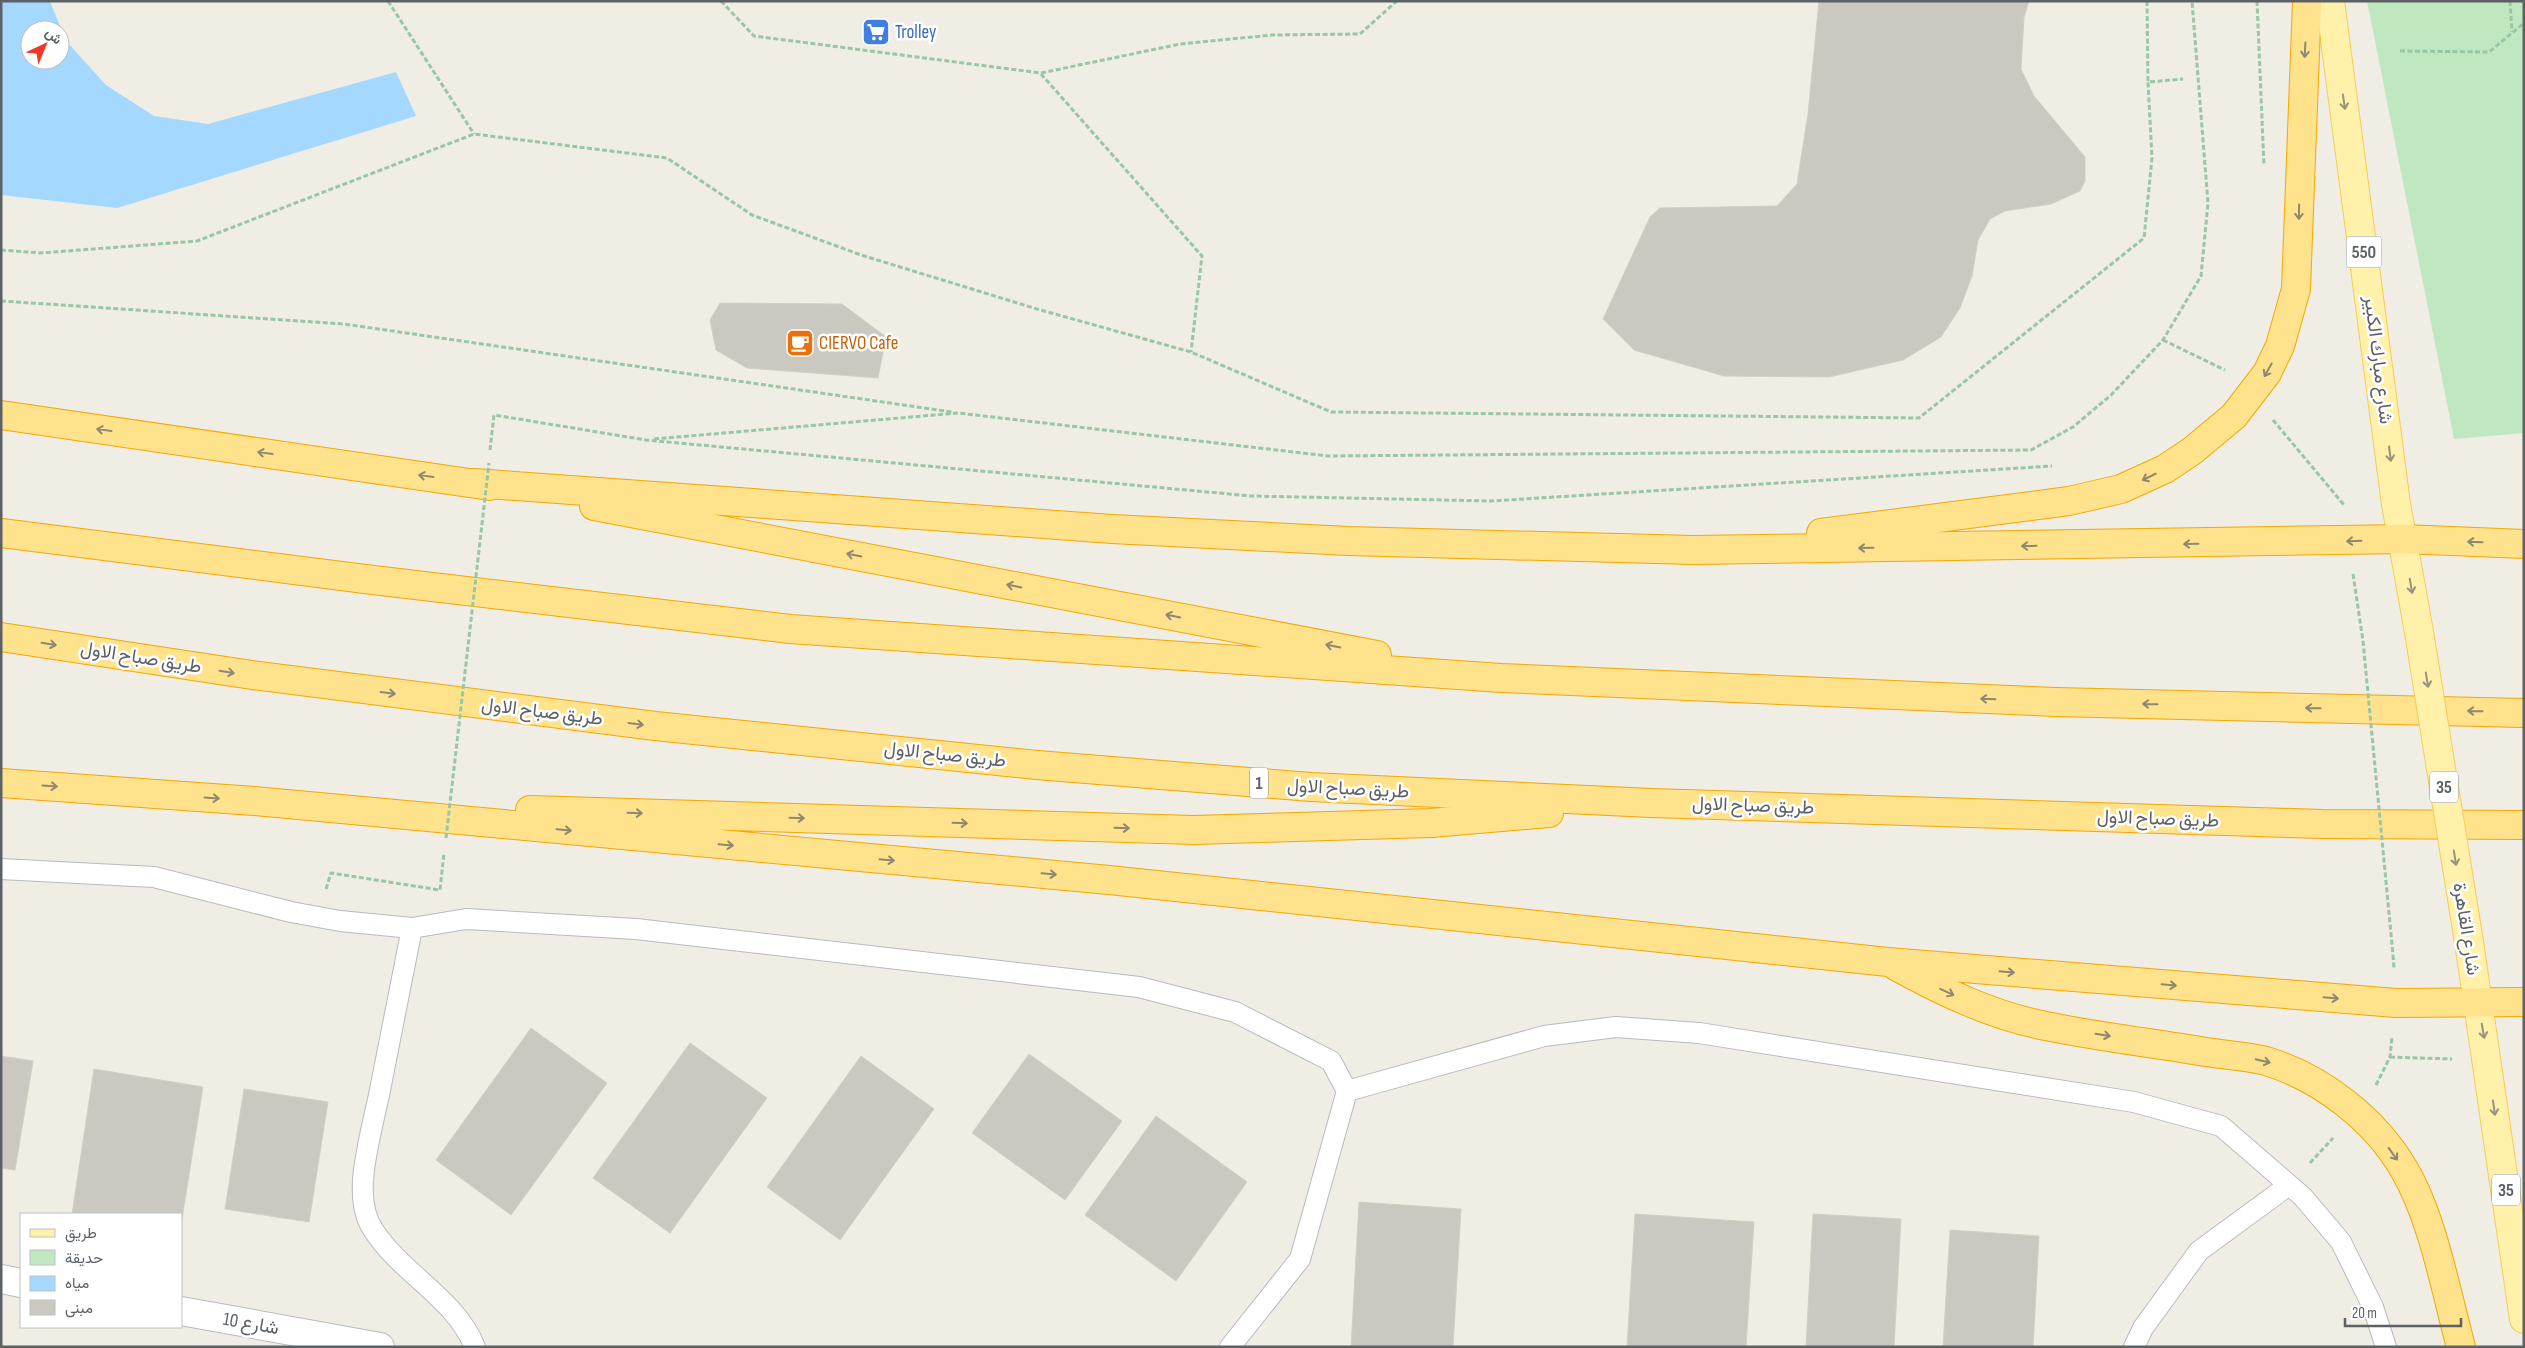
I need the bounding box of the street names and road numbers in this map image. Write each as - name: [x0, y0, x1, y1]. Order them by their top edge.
- road number: 550: [2346, 236, 2382, 268]
- street label: شارع مبارك الكبير: [2359, 294, 2397, 425]
- street label: طريق صباح الاول: [79, 637, 203, 679]
- street label: طريق صباح الاول: [480, 693, 604, 731]
- street label: طريق صباح الاول: [883, 737, 1007, 773]
- road number: 1: [1250, 768, 1268, 798]
- road number: 35: [2430, 772, 2458, 802]
- street label: طريق صباح الاول: [1286, 774, 1410, 804]
- street label: طريق صباح الاول: [1691, 792, 1815, 820]
- street label: طريق صباح الاول: [2096, 805, 2220, 833]
- street label: شارع القاهرة: [2447, 881, 2485, 977]
- road number: 35: [2492, 1174, 2520, 1206]
- street label: شارع 10: [221, 1308, 281, 1340]

